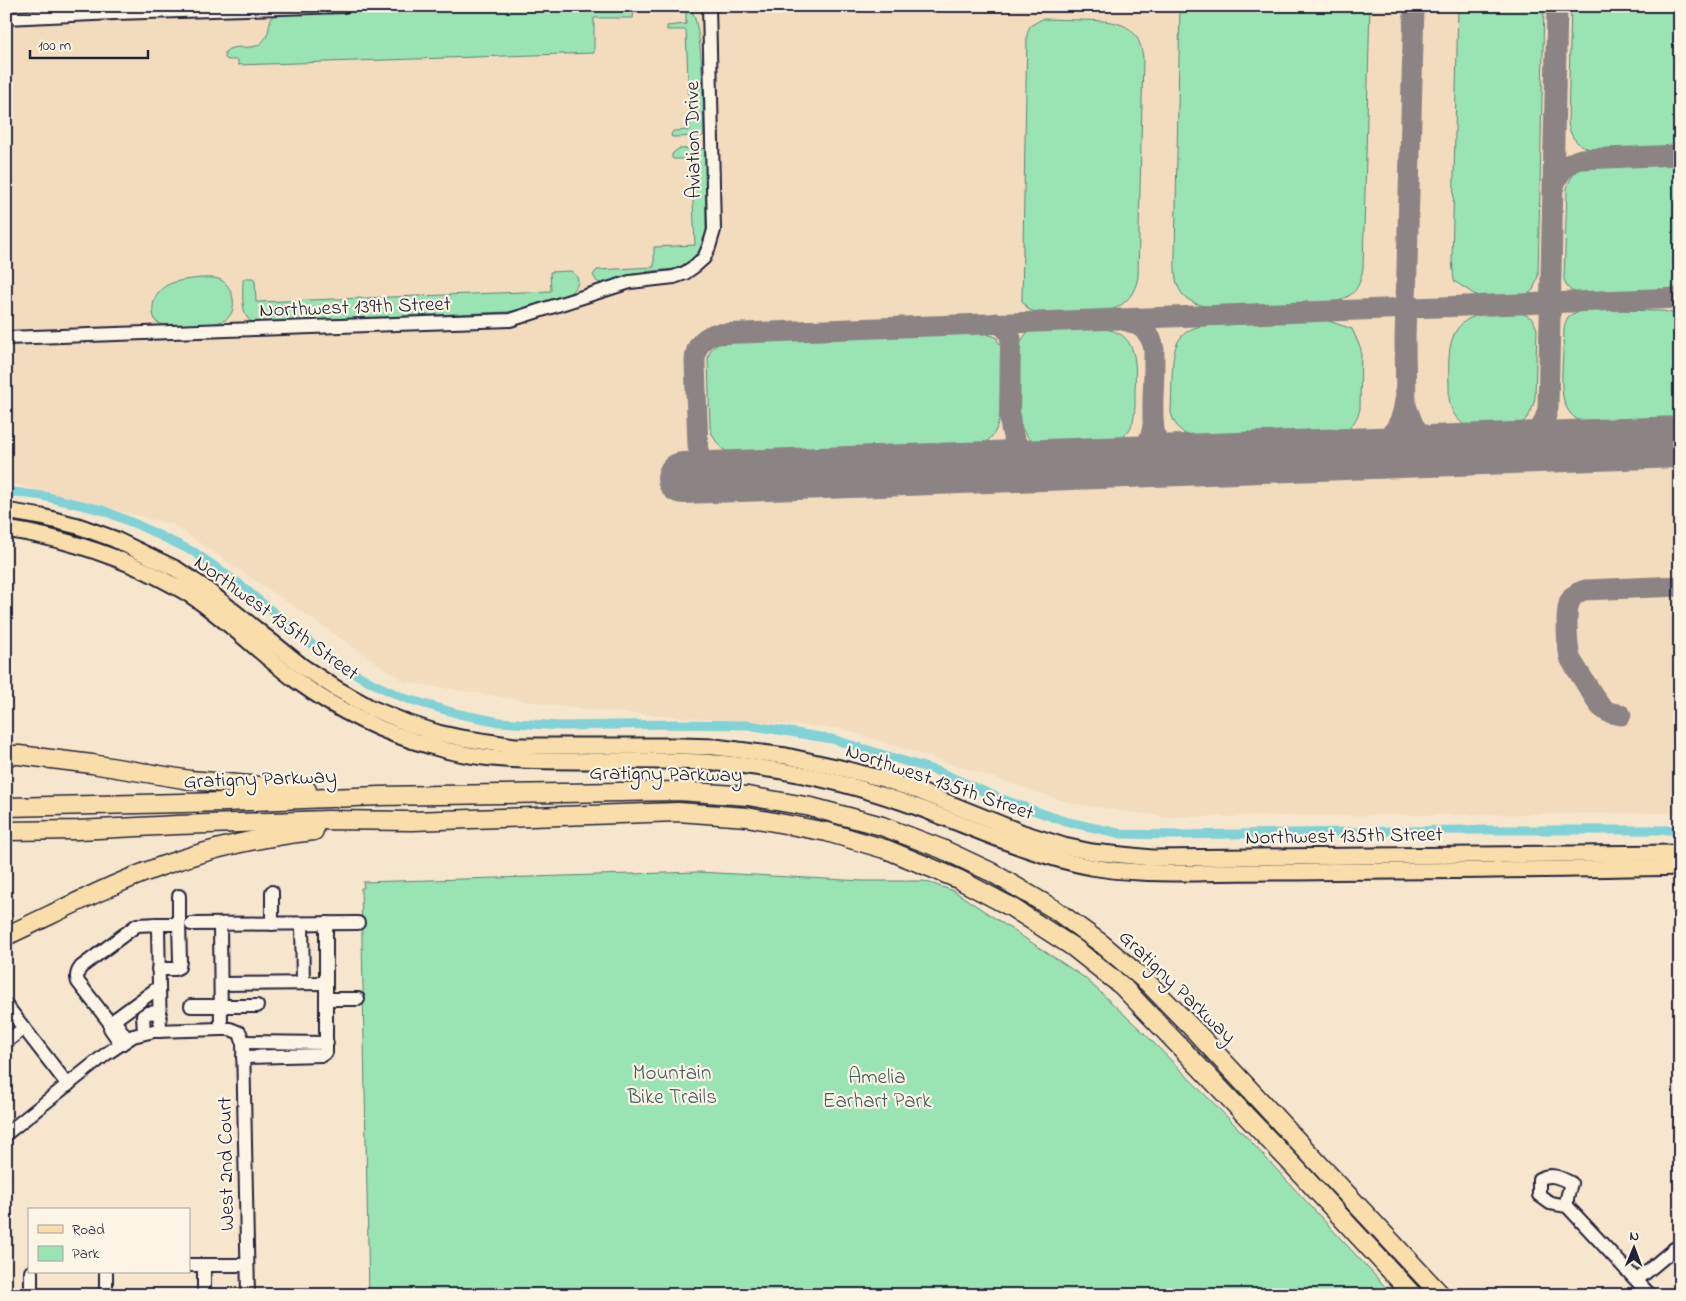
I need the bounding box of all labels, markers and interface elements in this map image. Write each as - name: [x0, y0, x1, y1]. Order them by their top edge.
- scale bar: [30, 28, 148, 60]
- text: 100 m: [38, 35, 71, 57]
- street label: Aviation Drive: [678, 80, 710, 199]
- street label: Northwest 139th Street: [259, 290, 451, 326]
- street label: Northwest 135th Street: [187, 548, 364, 689]
- street label: Northwest 135th Street: [841, 737, 1038, 829]
- street label: Gratigny Parkway: [589, 759, 743, 793]
- street label: Gratigny Parkway: [183, 762, 337, 800]
- street label: Northwest 135th Street: [1245, 820, 1443, 854]
- street label: Gratigny Parkway: [1110, 923, 1242, 1053]
- park label: Mountain Bike Trails: [626, 1059, 717, 1113]
- park label: Amelia Earhart Park: [823, 1063, 932, 1117]
- street label: West 2nd Court: [211, 1096, 243, 1231]
- legend: [28, 1208, 190, 1274]
- text: Road: [72, 1219, 105, 1241]
- north arrow: [1608, 1224, 1658, 1274]
- text: N: [1629, 1226, 1639, 1247]
- text: Park: [72, 1243, 100, 1265]

